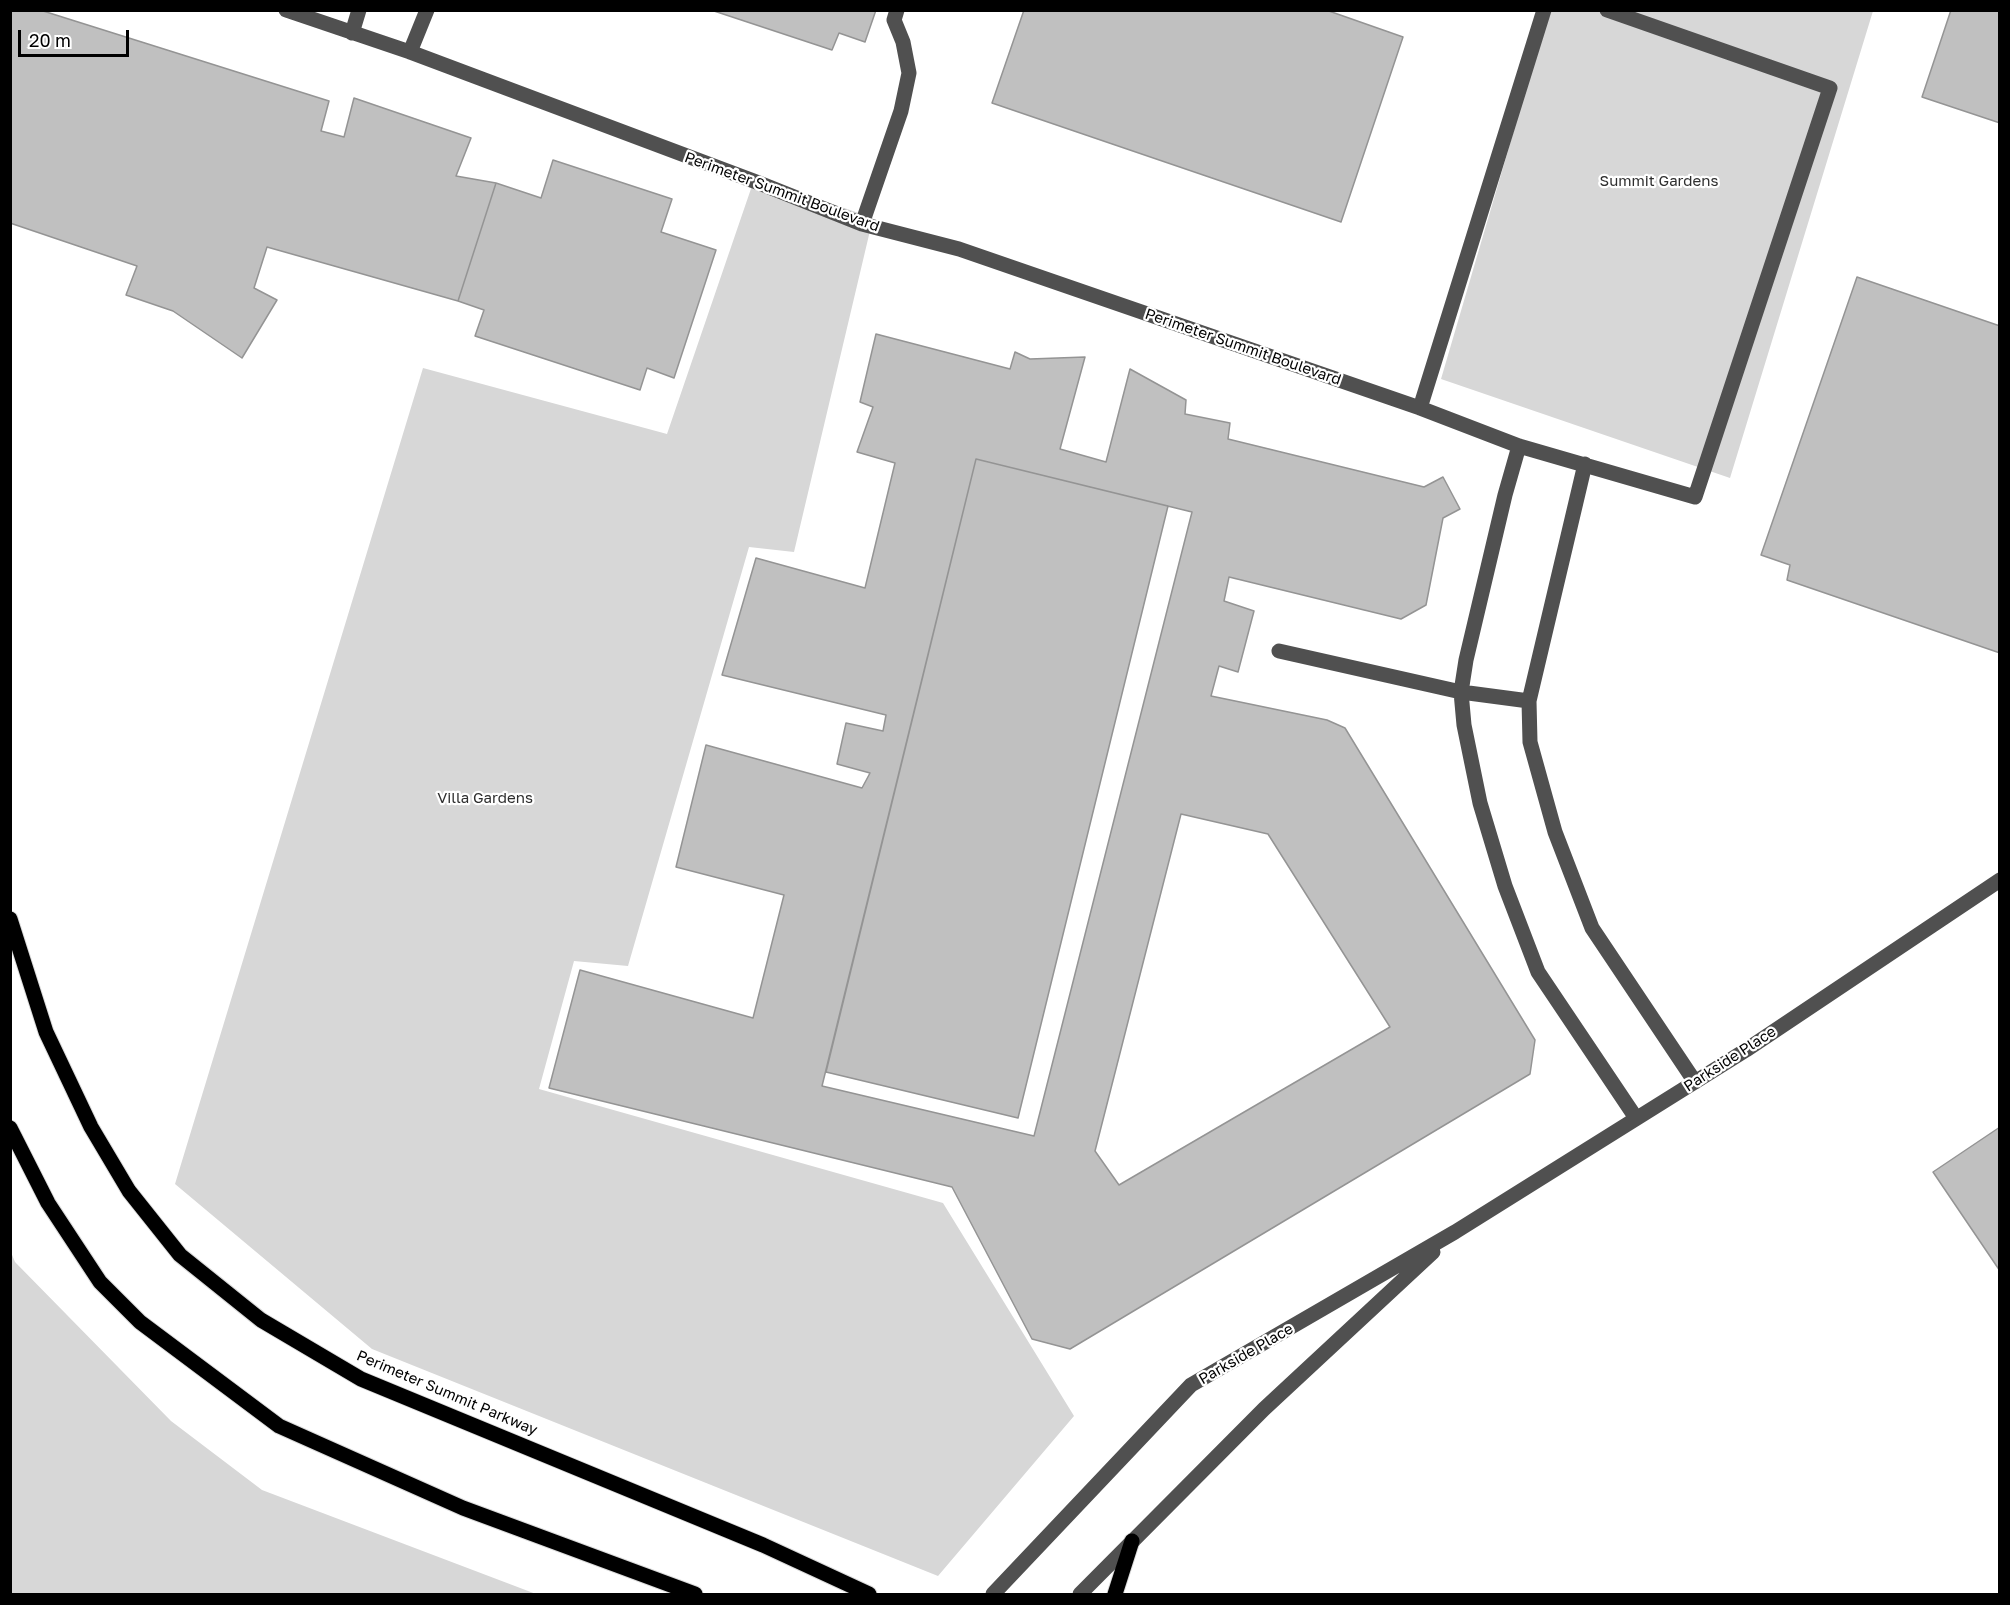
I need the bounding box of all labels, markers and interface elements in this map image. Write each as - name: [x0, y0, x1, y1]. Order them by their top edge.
- scale bar: [21, 18, 132, 56]
- text: 20 m: [29, 29, 71, 51]
- street label: Perimeter Summit Boulevard: [682, 148, 882, 236]
- park label: Summit Gardens: [1600, 172, 1718, 190]
- street label: Perimeter Summit Boulevard: [1143, 305, 1343, 389]
- park label: Villa Gardens: [437, 789, 533, 807]
- street label: Parkside Place: [1681, 1023, 1779, 1095]
- street label: Parkside Place: [1196, 1320, 1296, 1388]
- street label: Perimeter Summit Parkway: [354, 1347, 540, 1439]

